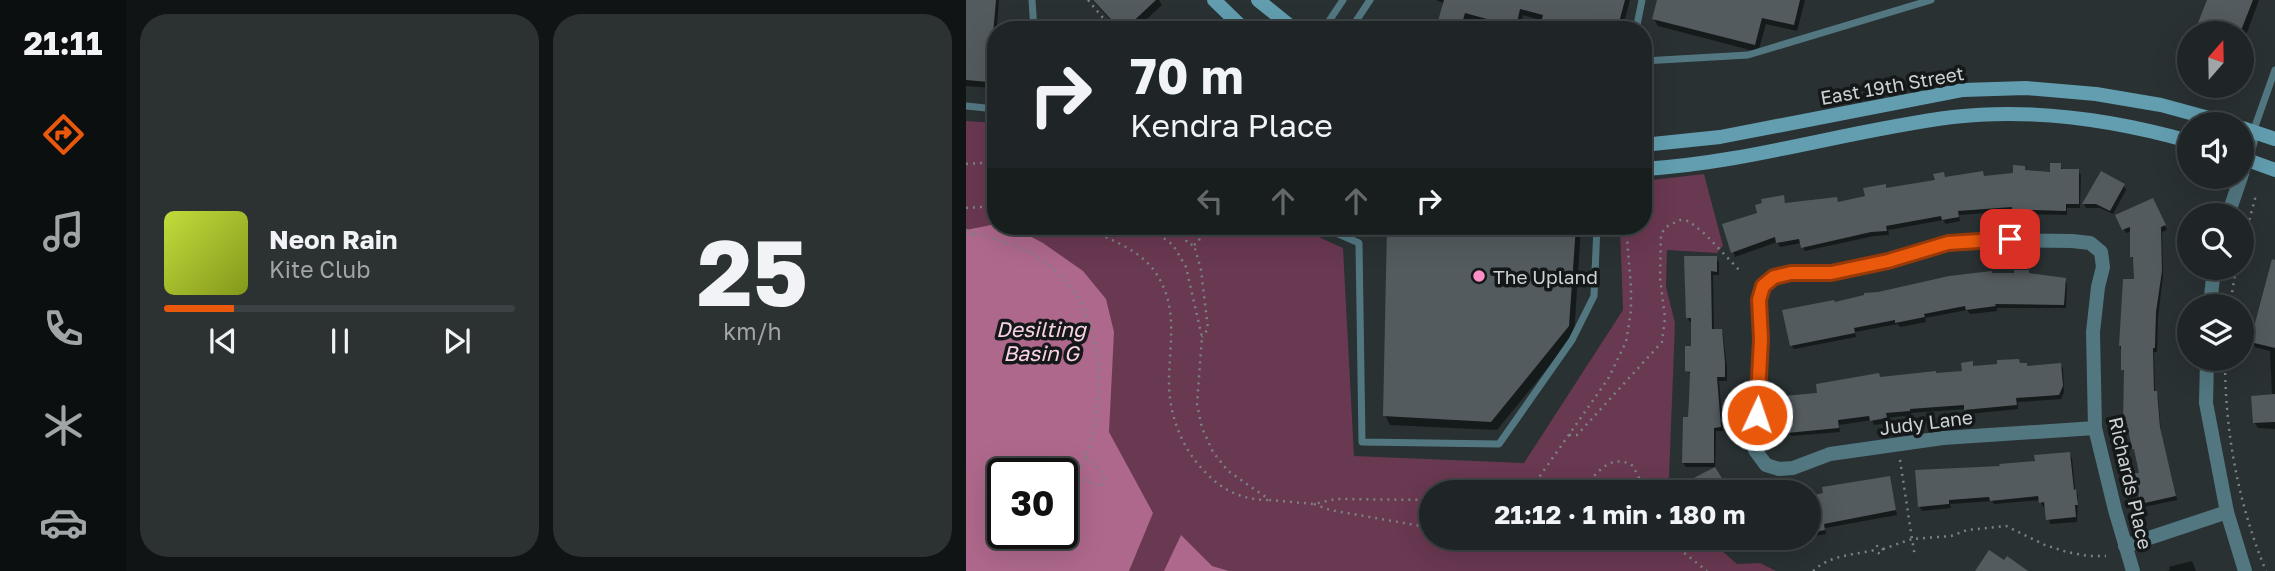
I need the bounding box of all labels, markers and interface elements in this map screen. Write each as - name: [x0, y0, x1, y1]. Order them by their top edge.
- north arrow: [2177, 21, 2254, 98]
- map controls: [2177, 21, 2254, 371]
- text: 21:11: [23, 24, 103, 62]
- text: 70 m: [1130, 46, 1244, 105]
- icon: right: [1015, 49, 1106, 140]
- street label: East 19th Street: [1818, 61, 1966, 109]
- text: Kendra Place: [1130, 106, 1333, 144]
- icon: directions: [39, 110, 88, 159]
- button: sound: [2177, 112, 2254, 189]
- icon: left: [1191, 182, 1229, 220]
- icon: ahead: [1264, 182, 1302, 220]
- icon: ahead: [1337, 182, 1375, 220]
- icon: right: [1410, 182, 1448, 220]
- button: search: [2177, 203, 2254, 280]
- icon: music: [39, 207, 88, 256]
- pin: [1980, 209, 2040, 269]
- text: 25: [697, 217, 808, 326]
- icon: arrive: [1991, 220, 2029, 258]
- text: Neon Rain: [269, 224, 398, 255]
- text: Kite Club: [269, 255, 370, 283]
- place label: The Upland: [1493, 265, 1598, 288]
- marker: The Upland: [1471, 268, 1487, 284]
- button: layers: [2177, 294, 2254, 371]
- icon: phone: [39, 304, 88, 353]
- water label: Desilting Basin G: [996, 316, 1088, 366]
- text: km/h: [723, 317, 782, 345]
- icon: previous: [204, 322, 242, 360]
- icon: pause: [321, 322, 359, 360]
- icon: next: [438, 322, 476, 360]
- position arrow: [1720, 378, 1794, 452]
- icon: climate: [39, 401, 88, 450]
- street label: Judy Lane: [1878, 405, 1974, 439]
- street label: Richards Place: [2105, 415, 2157, 551]
- speed limit sign: 30: [987, 458, 1078, 549]
- icon: car: [39, 498, 88, 547]
- text: 21:12 · 1 min · 180 m: [1494, 499, 1746, 530]

